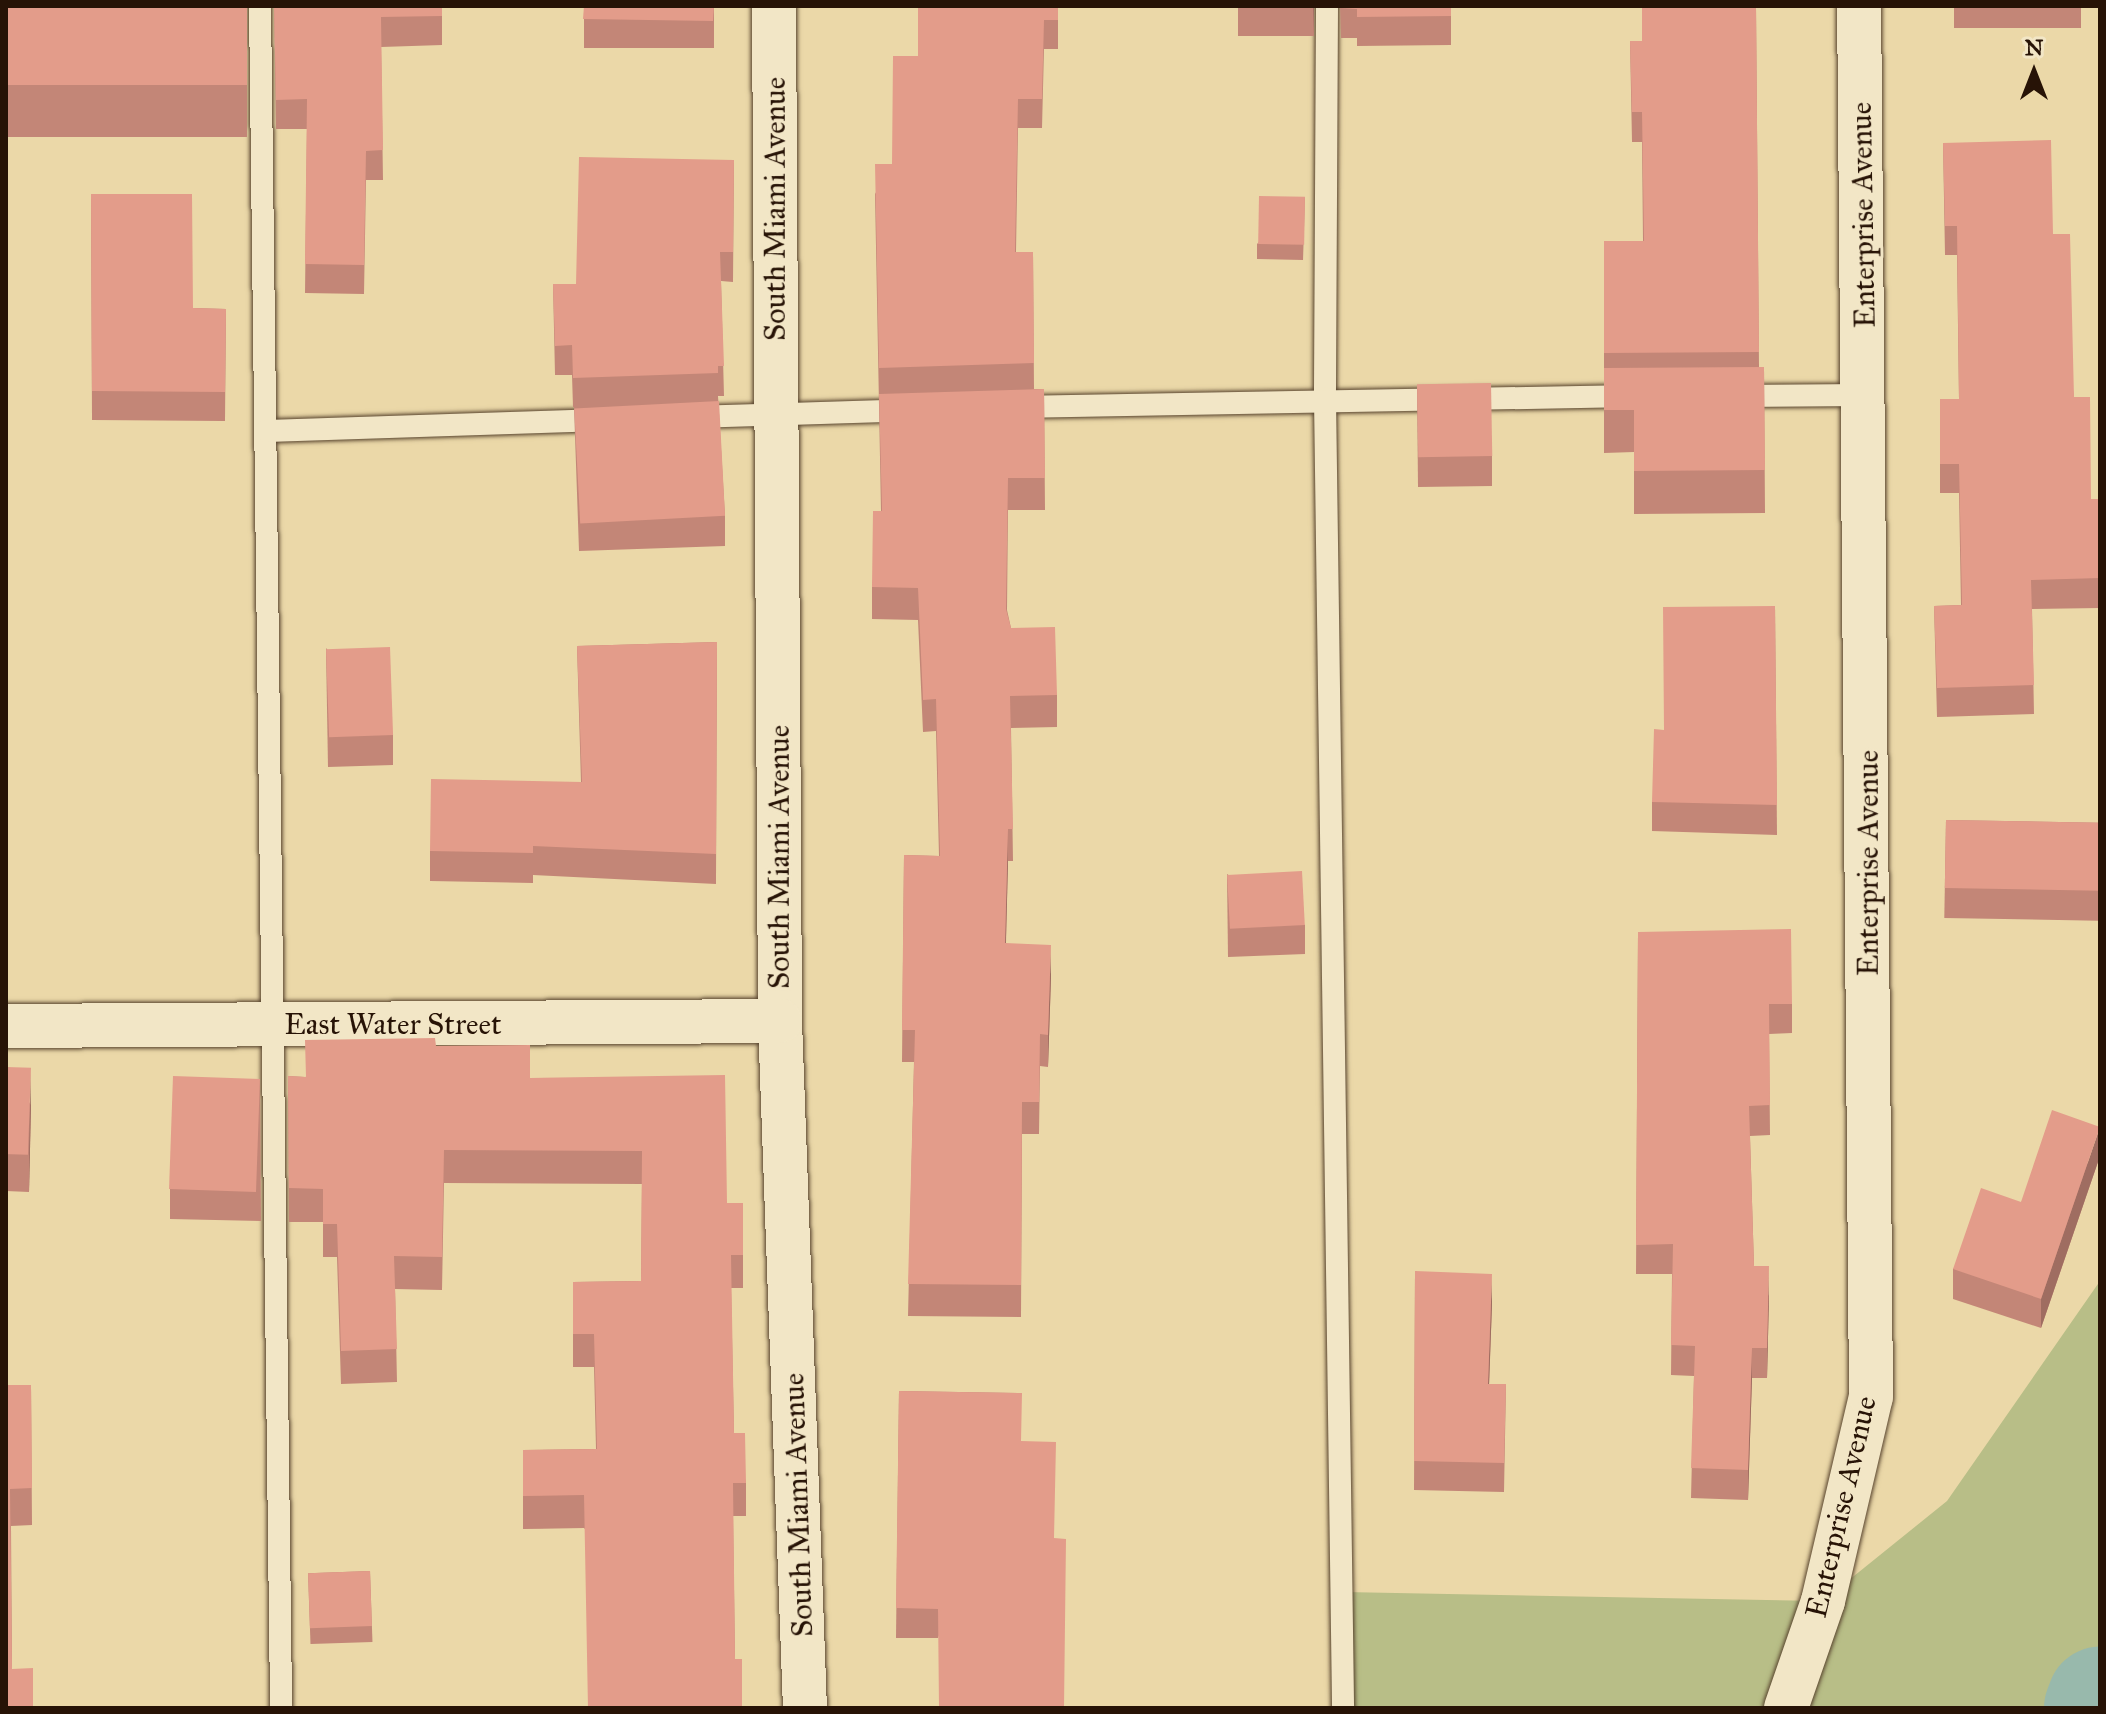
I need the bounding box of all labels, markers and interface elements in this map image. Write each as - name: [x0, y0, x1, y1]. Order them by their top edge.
- north arrow: [1994, 32, 2074, 112]
- text: N: [2025, 34, 2043, 61]
- street label: South Miami Avenue: [757, 77, 793, 341]
- street label: Enterprise Avenue: [1843, 102, 1883, 328]
- street label: South Miami Avenue: [761, 725, 797, 989]
- street label: Enterprise Avenue: [1850, 750, 1886, 976]
- street label: East Water Street: [284, 1006, 502, 1042]
- street label: South Miami Avenue: [775, 1372, 821, 1638]
- street label: Enterprise Avenue: [1798, 1393, 1884, 1621]

